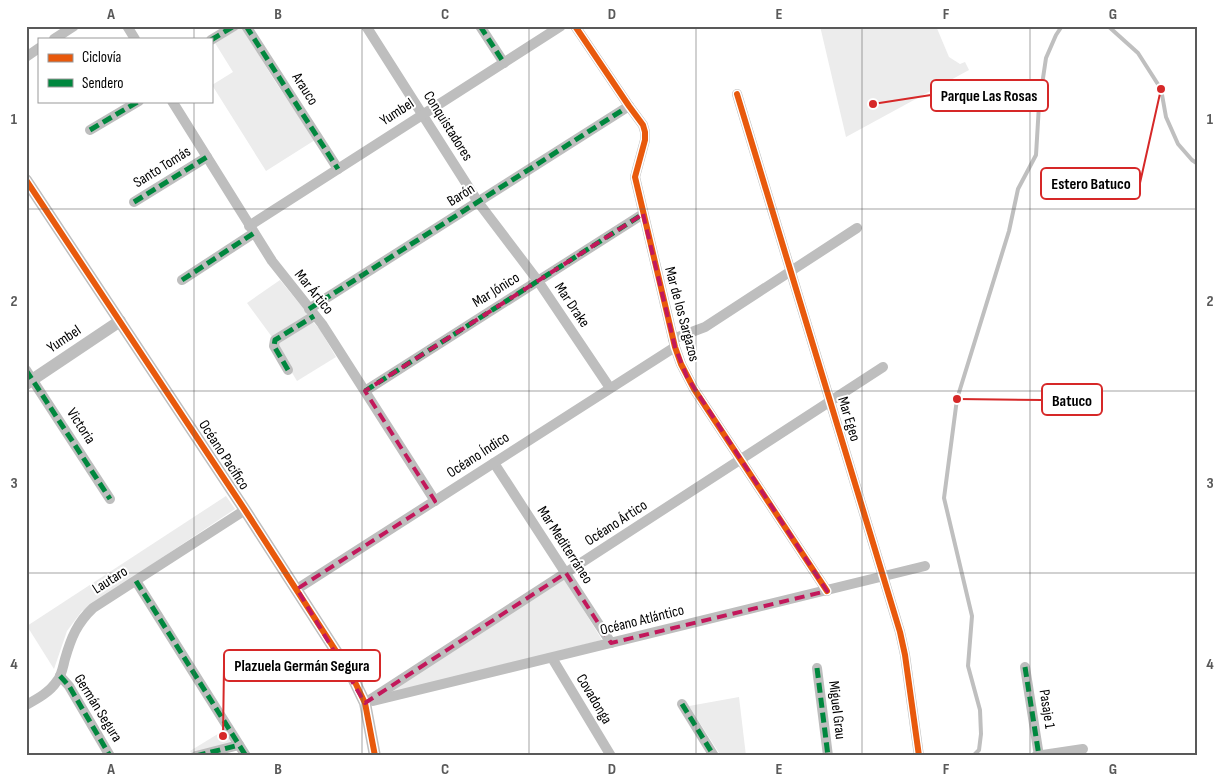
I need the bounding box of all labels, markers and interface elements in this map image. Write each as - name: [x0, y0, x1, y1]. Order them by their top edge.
- text: A: [106, 5, 115, 24]
- text: B: [274, 5, 282, 24]
- text: C: [441, 5, 449, 24]
- text: D: [608, 5, 616, 24]
- text: E: [776, 5, 783, 24]
- text: F: [943, 5, 950, 24]
- text: G: [1109, 5, 1117, 24]
- legend: [38, 38, 212, 102]
- text: Ciclovía: [82, 48, 122, 67]
- street label: Arauco: [287, 68, 322, 109]
- text: Sendero: [82, 74, 123, 93]
- callout: Parque Las Rosas: [931, 80, 1048, 111]
- text: Parque Las Rosas: [941, 87, 1037, 106]
- street label: Conquistadores: [419, 88, 477, 164]
- street label: Yumbel: [376, 94, 418, 130]
- text: 1: [11, 110, 18, 129]
- text: 1: [1207, 110, 1214, 129]
- street label: Santo Tomás: [130, 142, 194, 192]
- callout: Estero Batuco: [1041, 168, 1140, 199]
- text: Estero Batuco: [1051, 175, 1131, 194]
- street label: Barón: [444, 179, 478, 211]
- street label: Mar de los Sargazos: [660, 265, 704, 363]
- street label: Mar Ártico: [290, 266, 338, 318]
- street label: Mar Jónico: [469, 268, 523, 312]
- street label: Mar Drake: [550, 279, 594, 331]
- text: 2: [10, 292, 18, 311]
- text: 2: [1206, 292, 1214, 311]
- street label: Yumbel: [44, 321, 84, 357]
- callout: Batuco: [1042, 384, 1102, 415]
- text: Batuco: [1052, 392, 1092, 411]
- street label: Mar Egeo: [833, 394, 865, 444]
- street label: Victoria: [62, 404, 100, 448]
- street label: Océano Pacífico: [194, 416, 254, 494]
- street label: Océano Índico: [443, 428, 513, 482]
- text: 3: [10, 474, 18, 493]
- text: 3: [1206, 474, 1214, 493]
- street label: Océano Ártico: [581, 496, 651, 550]
- street label: Mar Mediterráneo: [533, 503, 597, 587]
- street label: Lautaro: [89, 562, 131, 598]
- street label: Océano Atlántico: [598, 600, 686, 640]
- callout: Plazuela Germán Segura: [224, 650, 380, 681]
- text: 4: [10, 655, 18, 674]
- text: 4: [1206, 655, 1214, 674]
- text: Plazuela Germán Segura: [234, 657, 370, 676]
- street label: Germán Segura: [70, 670, 126, 746]
- street label: Covadonga: [572, 671, 616, 728]
- street label: Miguel Grau: [824, 680, 850, 740]
- street label: Pasaje 1: [1035, 688, 1060, 731]
- text: A: [106, 760, 115, 779]
- text: B: [274, 760, 282, 779]
- text: C: [441, 760, 449, 779]
- text: D: [608, 760, 616, 779]
- text: E: [776, 760, 783, 779]
- text: F: [943, 760, 950, 779]
- text: G: [1109, 760, 1117, 779]

